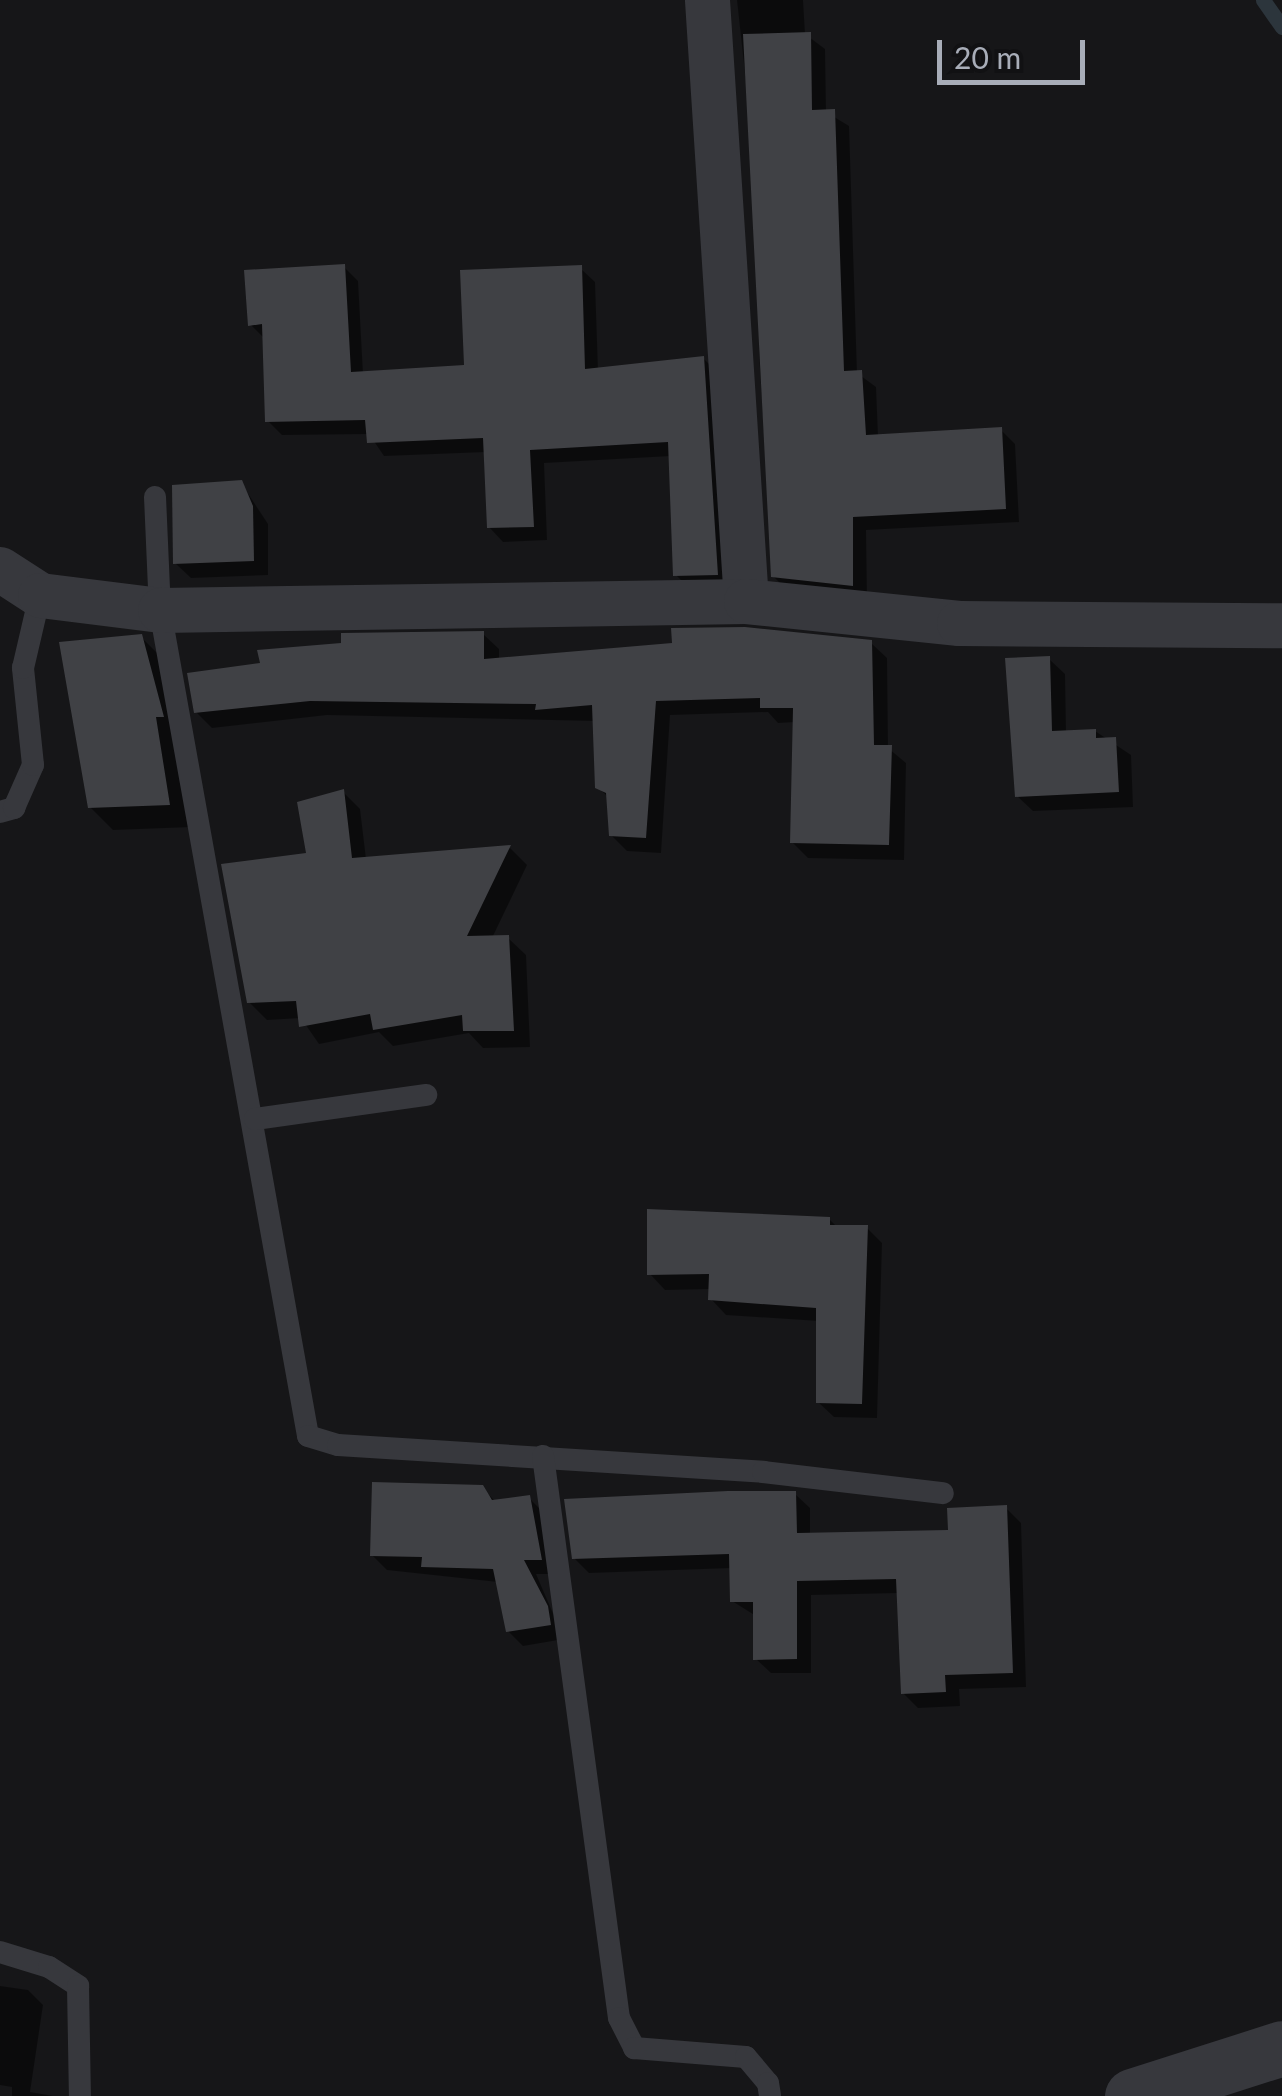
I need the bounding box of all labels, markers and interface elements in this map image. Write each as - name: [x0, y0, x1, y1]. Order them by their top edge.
- scale bar: [942, 20, 1090, 82]
- text: 20 m: [954, 39, 1021, 75]

